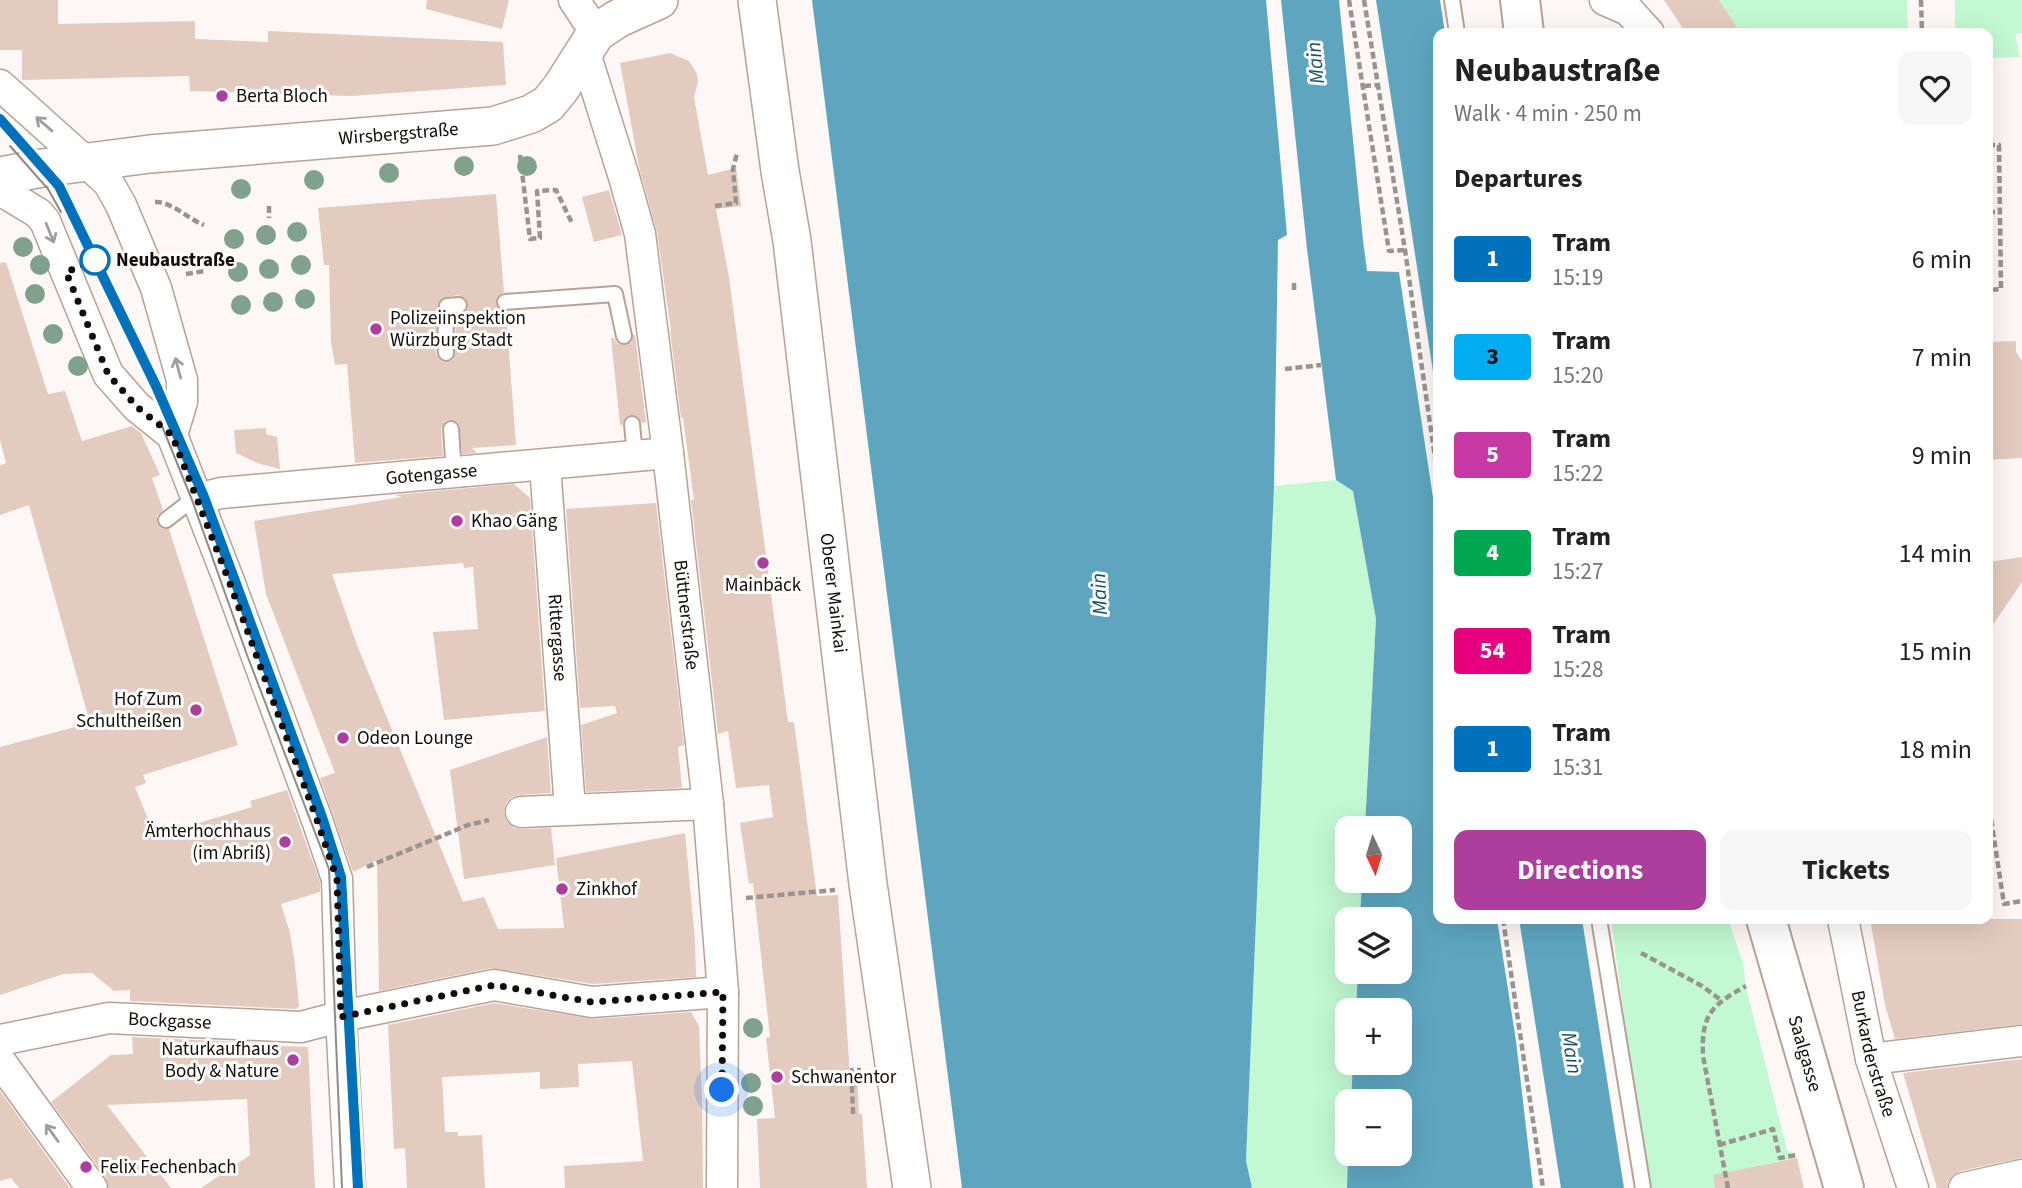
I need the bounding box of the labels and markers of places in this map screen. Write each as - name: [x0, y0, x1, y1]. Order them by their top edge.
- place label: Berta Bloch: [236, 83, 328, 110]
- marker: Berta Bloch: [214, 88, 230, 104]
- marker: Neubaustraße: [80, 245, 110, 275]
- place label: Neubaustraße: [116, 247, 235, 274]
- place label: Polizeiinspektion Würzburg Stadt: [390, 305, 526, 354]
- marker: Polizeiinspektion Würzburg Stadt: [368, 321, 384, 337]
- place label: Khao Gäng: [471, 508, 558, 535]
- marker: Khao Gäng: [449, 513, 465, 529]
- marker: Mainbäck: [755, 555, 771, 571]
- place label: Mainbäck: [725, 572, 802, 599]
- place label: Hof Zum Schultheißen: [76, 686, 182, 735]
- marker: Hof Zum Schultheißen: [188, 702, 204, 718]
- place label: Odeon Lounge: [357, 725, 473, 752]
- marker: Odeon Lounge: [335, 730, 351, 746]
- place label: Ämterhochhaus (im Abriß): [145, 818, 271, 867]
- marker: Ämterhochhaus (im Abriß): [277, 834, 293, 850]
- place label: Zinkhof: [576, 876, 638, 903]
- marker: Zinkhof: [554, 881, 570, 897]
- place label: Naturkaufhaus Body & Nature: [161, 1036, 279, 1085]
- marker: Naturkaufhaus Body & Nature: [285, 1052, 301, 1068]
- place label: Schwanentor: [791, 1064, 897, 1091]
- marker: Schwanentor: [769, 1069, 785, 1085]
- place label: Felix Fechenbach: [100, 1154, 237, 1181]
- marker: Felix Fechenbach: [78, 1159, 94, 1175]

